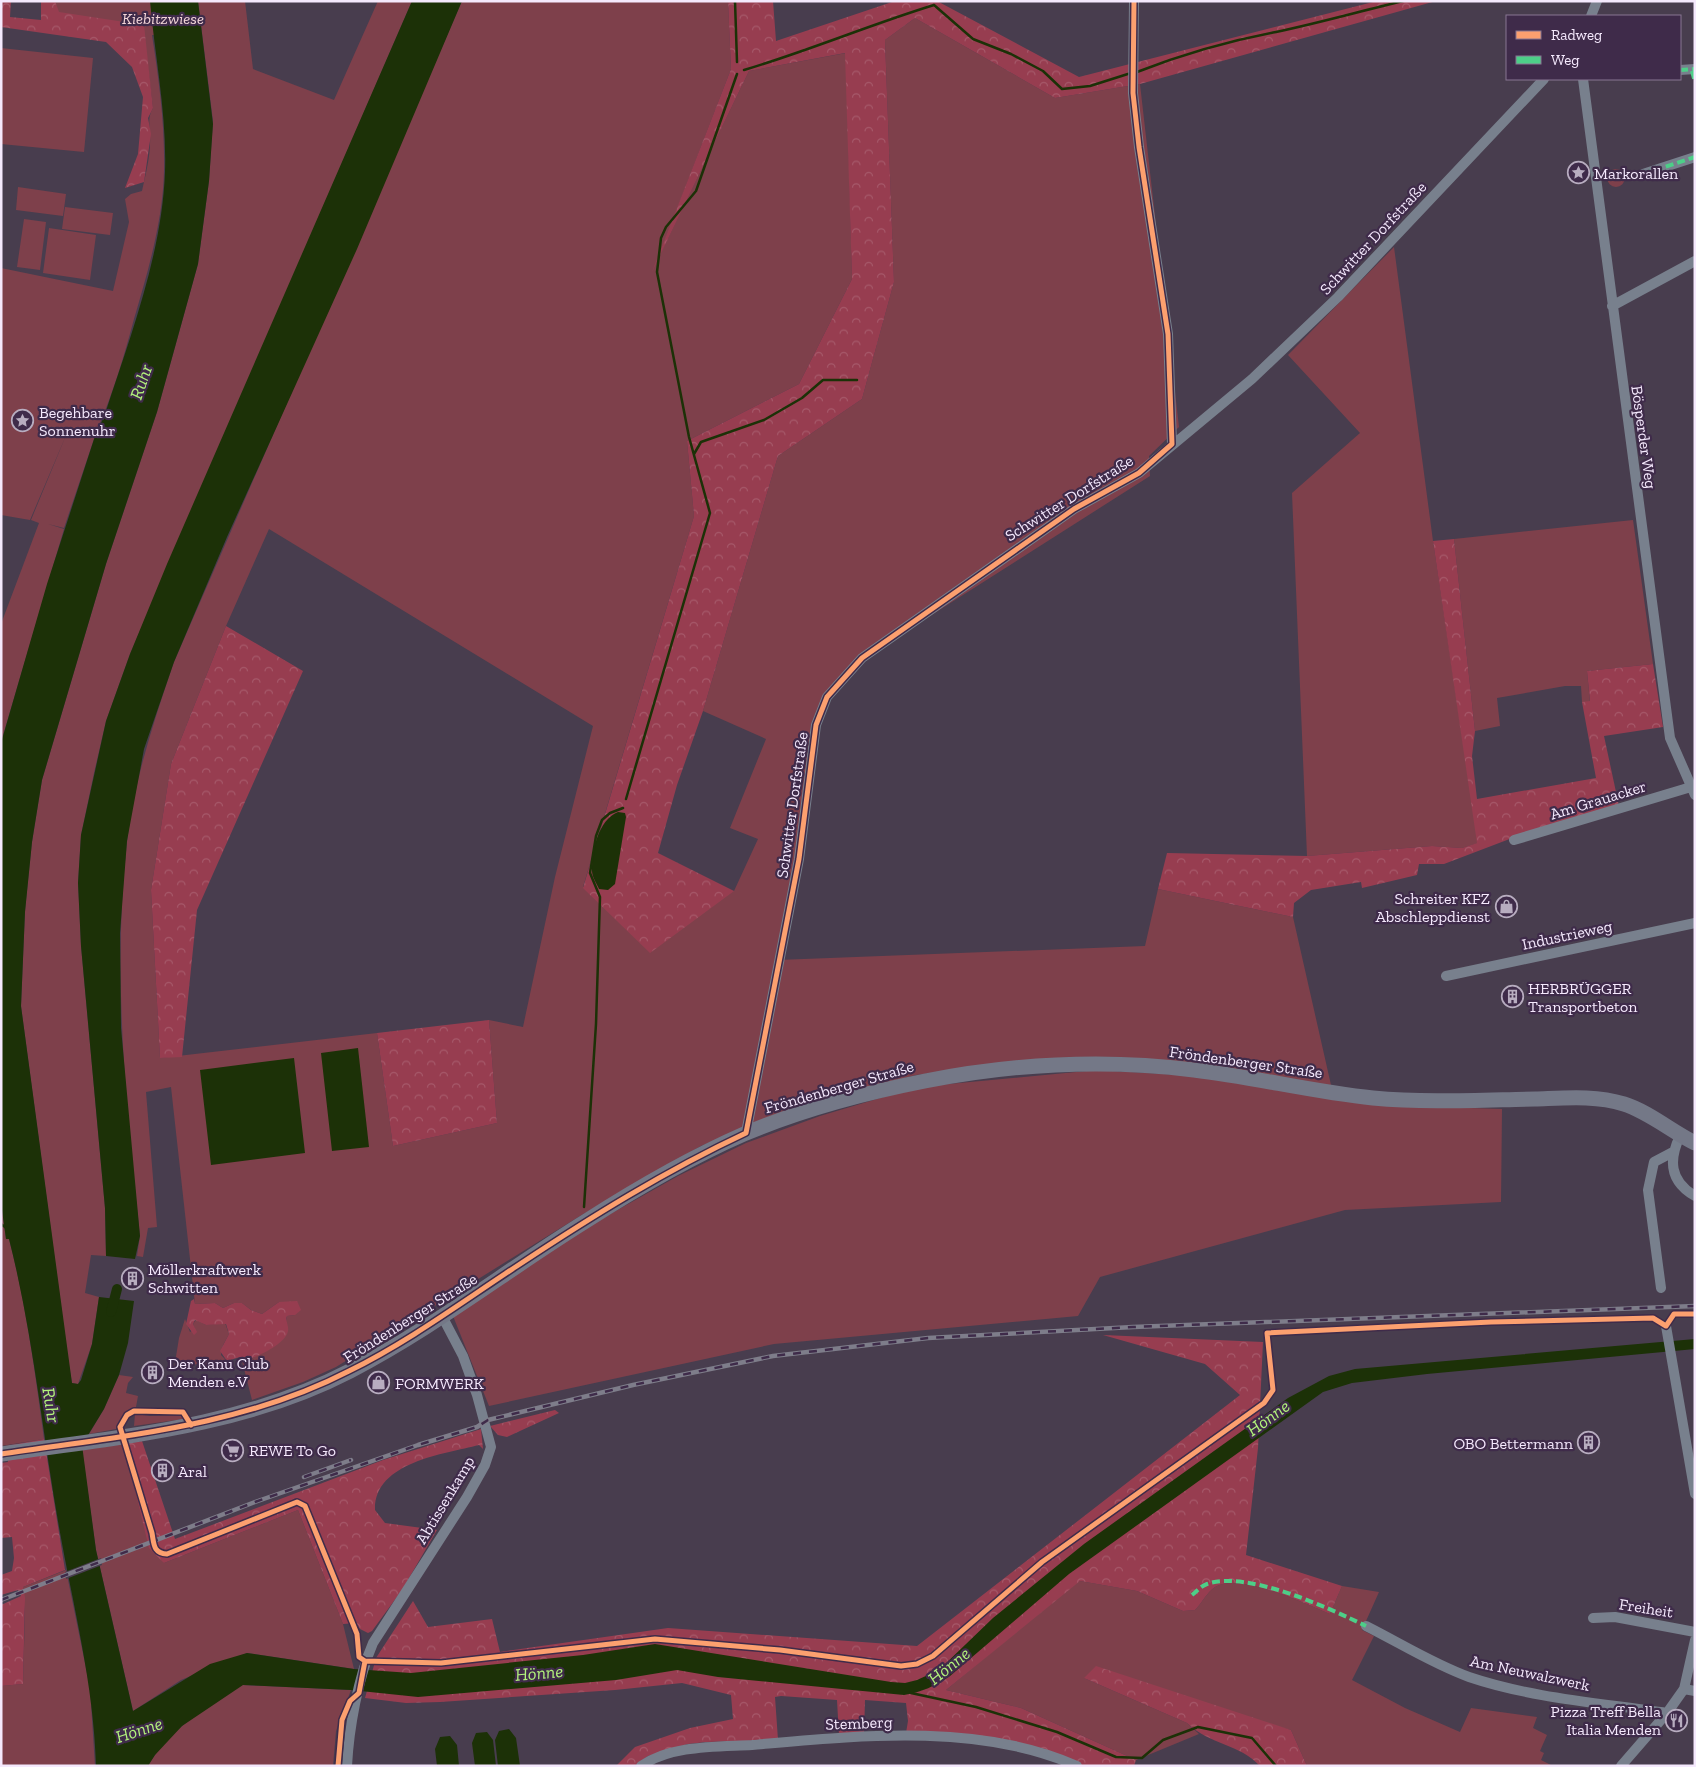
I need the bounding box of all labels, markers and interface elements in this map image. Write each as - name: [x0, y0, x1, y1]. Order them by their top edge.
- park label: Kiebitzwiese: [122, 9, 204, 28]
- legend: [1506, 15, 1681, 80]
- text: Radweg: [1551, 26, 1602, 44]
- text: Weg: [1551, 51, 1580, 69]
- place icon: Markorallen: [1566, 161, 1590, 185]
- place label: Markorallen: [1594, 164, 1679, 183]
- street label: Schwitter Dorfstraße: [1316, 178, 1430, 298]
- water label: Ruhr: [125, 361, 157, 402]
- street label: Bösperder Weg: [1627, 384, 1661, 490]
- place label: Begehbare Sonnenuhr: [39, 403, 116, 440]
- place icon: Begehbare Sonnenuhr: [11, 409, 35, 433]
- street label: Schwitter Dorfstraße: [1001, 451, 1137, 545]
- street label: Schwitter Dorfstraße: [772, 731, 812, 879]
- street label: Am Grauacker: [1548, 776, 1649, 824]
- place label: Schreiter KFZ Abschleppdienst: [1375, 889, 1490, 926]
- shop icon: Schreiter KFZ Abschleppdienst: [1494, 895, 1518, 919]
- street label: Industrieweg: [1520, 916, 1614, 954]
- place label: HERBRÜGGER Transportbeton: [1528, 979, 1638, 1016]
- building icon: HERBRÜGGER Transportbeton: [1500, 985, 1524, 1009]
- street label: Fröndenberger Straße: [1168, 1042, 1324, 1082]
- street label: Fröndenberger Straße: [762, 1057, 916, 1117]
- place label: Möllerkraftwerk Schwitten: [148, 1260, 262, 1297]
- building icon: Möllerkraftwerk Schwitten: [120, 1266, 144, 1290]
- street label: Fröndenberger Straße: [339, 1269, 481, 1367]
- place label: Der Kanu Club Menden e.V: [168, 1354, 269, 1391]
- building icon: Der Kanu Club Menden e.V: [140, 1360, 164, 1384]
- shop icon: FORMWERK: [367, 1371, 391, 1395]
- place label: FORMWERK: [395, 1374, 485, 1393]
- water label: Ruhr: [37, 1386, 65, 1425]
- water label: Hönne: [1242, 1395, 1294, 1441]
- building icon: OBO Bettermann: [1577, 1431, 1601, 1455]
- place label: OBO Bettermann: [1453, 1434, 1574, 1453]
- supermarket icon: REWE To Go: [221, 1438, 245, 1462]
- place label: REWE To Go: [249, 1441, 336, 1460]
- street label: Abtissenkamp: [411, 1453, 479, 1547]
- building icon: Aral: [150, 1459, 174, 1483]
- place label: Aral: [178, 1462, 207, 1481]
- street label: Freiheit: [1618, 1594, 1674, 1622]
- water label: Hönne: [923, 1642, 975, 1690]
- street label: Am Neuwalzwerk: [1468, 1651, 1592, 1695]
- water label: Hönne: [514, 1660, 564, 1686]
- place label: Pizza Treff Bella Italia Menden: [1551, 1702, 1662, 1739]
- restaurant icon: Pizza Treff Bella Italia Menden: [1665, 1708, 1689, 1732]
- water label: Hönne: [113, 1712, 165, 1748]
- street label: Stemberg: [825, 1712, 893, 1734]

